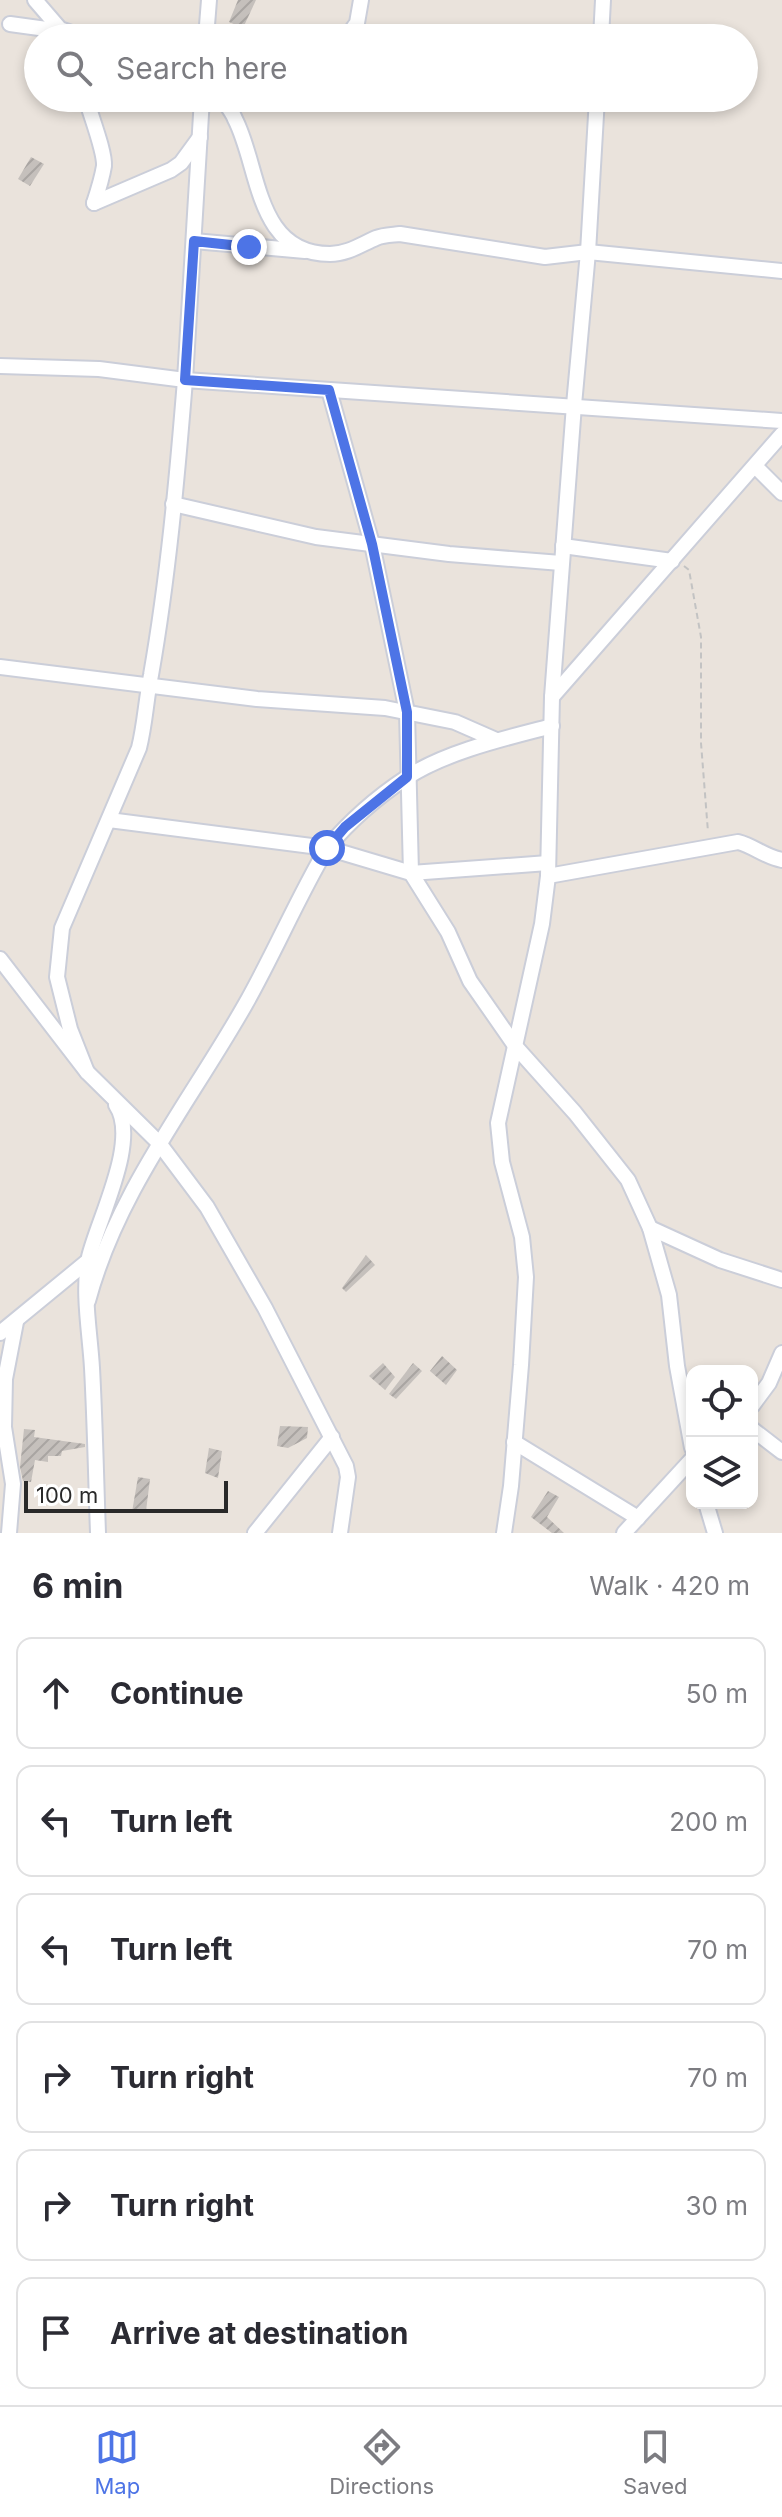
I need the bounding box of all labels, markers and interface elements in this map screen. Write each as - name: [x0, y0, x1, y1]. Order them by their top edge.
- search box: [24, 24, 758, 112]
- icon: search: [52, 46, 96, 90]
- text: Search here: [116, 50, 288, 86]
- route end: [231, 229, 267, 265]
- route start: [309, 830, 345, 866]
- map controls: [686, 1365, 758, 1509]
- button: locate: [686, 1365, 758, 1437]
- button: layers: [686, 1437, 758, 1509]
- scale bar: [24, 1477, 228, 1513]
- text: 100 m: [36, 1482, 98, 1508]
- text: 6 min: [32, 1565, 124, 1606]
- text: Walk · 420 m: [589, 1570, 750, 1601]
- icon: ahead: [34, 1671, 78, 1715]
- text: Continue: [110, 1675, 244, 1711]
- text: 50 m: [686, 1678, 748, 1709]
- icon: left: [34, 1799, 78, 1843]
- text: Turn left: [110, 1803, 232, 1839]
- text: 200 m: [669, 1806, 748, 1837]
- icon: left: [34, 1927, 78, 1971]
- text: Turn left: [110, 1931, 232, 1967]
- text: 70 m: [687, 1934, 748, 1965]
- icon: right: [34, 2055, 78, 2099]
- text: Turn right: [110, 2059, 254, 2095]
- text: 70 m: [687, 2062, 748, 2093]
- icon: right: [34, 2183, 78, 2227]
- text: Turn right: [110, 2187, 254, 2223]
- text: 30 m: [685, 2190, 748, 2221]
- icon: arrive: [34, 2311, 78, 2355]
- text: Arrive at destination: [110, 2315, 408, 2351]
- tab: Map: [95, 2425, 140, 2499]
- tab: Directions: [329, 2425, 434, 2499]
- tab: Saved: [623, 2425, 687, 2499]

